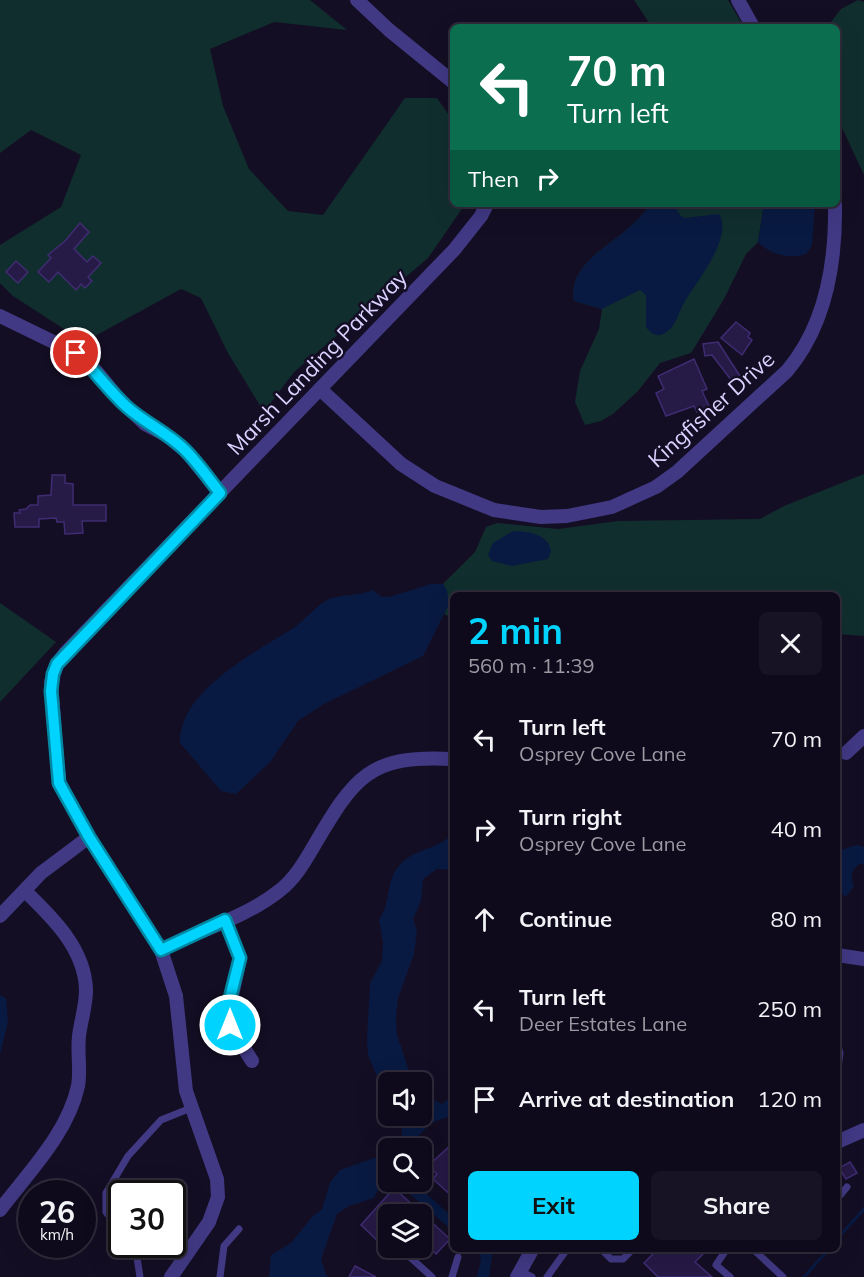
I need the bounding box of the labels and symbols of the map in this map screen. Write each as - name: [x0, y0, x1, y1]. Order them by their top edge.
- street label: Marsh Landing Parkway: [221, 263, 413, 461]
- pin: [50, 327, 101, 378]
- street label: Kingfisher Drive: [642, 345, 780, 473]
- position arrow: [198, 993, 262, 1057]
- speed limit sign: 30: [108, 1180, 186, 1258]

